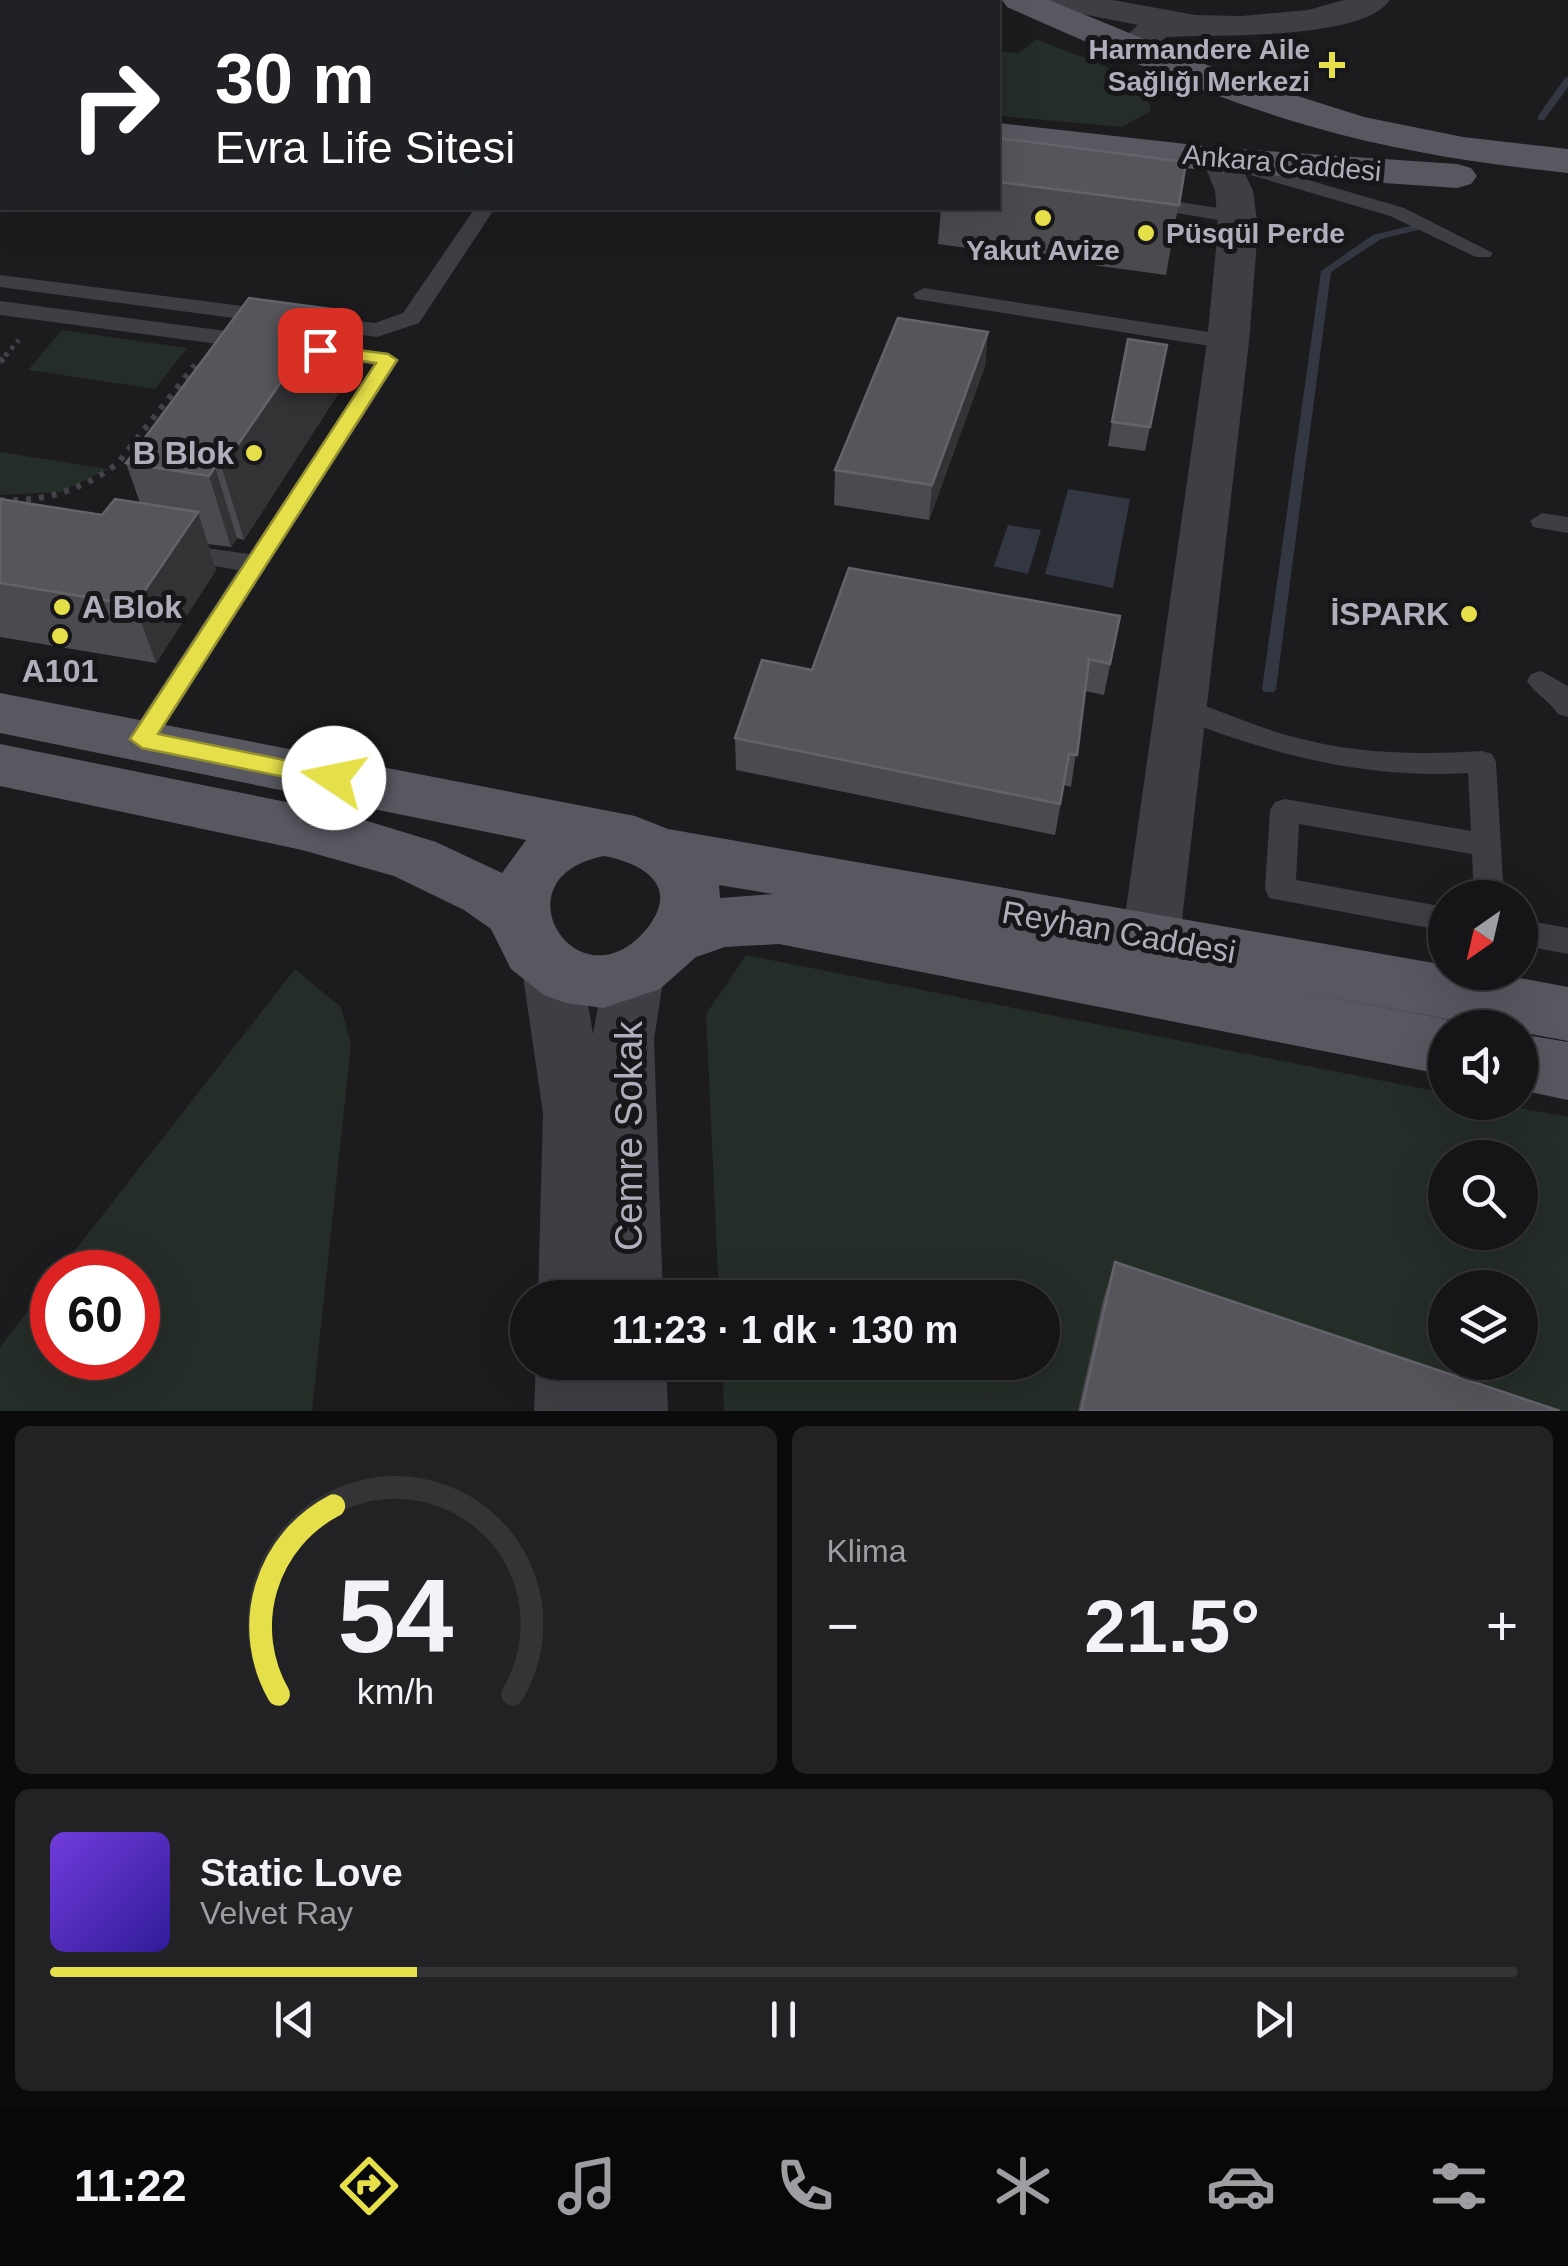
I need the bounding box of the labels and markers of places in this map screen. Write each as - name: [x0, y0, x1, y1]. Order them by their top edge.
- place label: Harmandere Aile Sağlığı Merkezi: [1089, 34, 1310, 97]
- marker: Harmandere Aile Sağlığı Merkezi: [1319, 52, 1345, 78]
- marker: Yakut Avize: [1032, 207, 1054, 229]
- place label: Püsqül Perde: [1166, 218, 1345, 249]
- marker: Püsqül Perde: [1135, 222, 1157, 244]
- place label: Yakut Avize: [966, 235, 1120, 266]
- pin: [278, 308, 363, 393]
- place label: B Blok: [133, 435, 234, 471]
- marker: B Blok: [243, 442, 265, 464]
- place label: A Blok: [82, 589, 182, 625]
- marker: A Blok: [51, 596, 73, 618]
- place label: İSPARK: [1330, 596, 1449, 632]
- marker: İSPARK: [1458, 603, 1480, 625]
- marker: A101: [49, 625, 71, 647]
- place label: A101: [22, 653, 98, 689]

